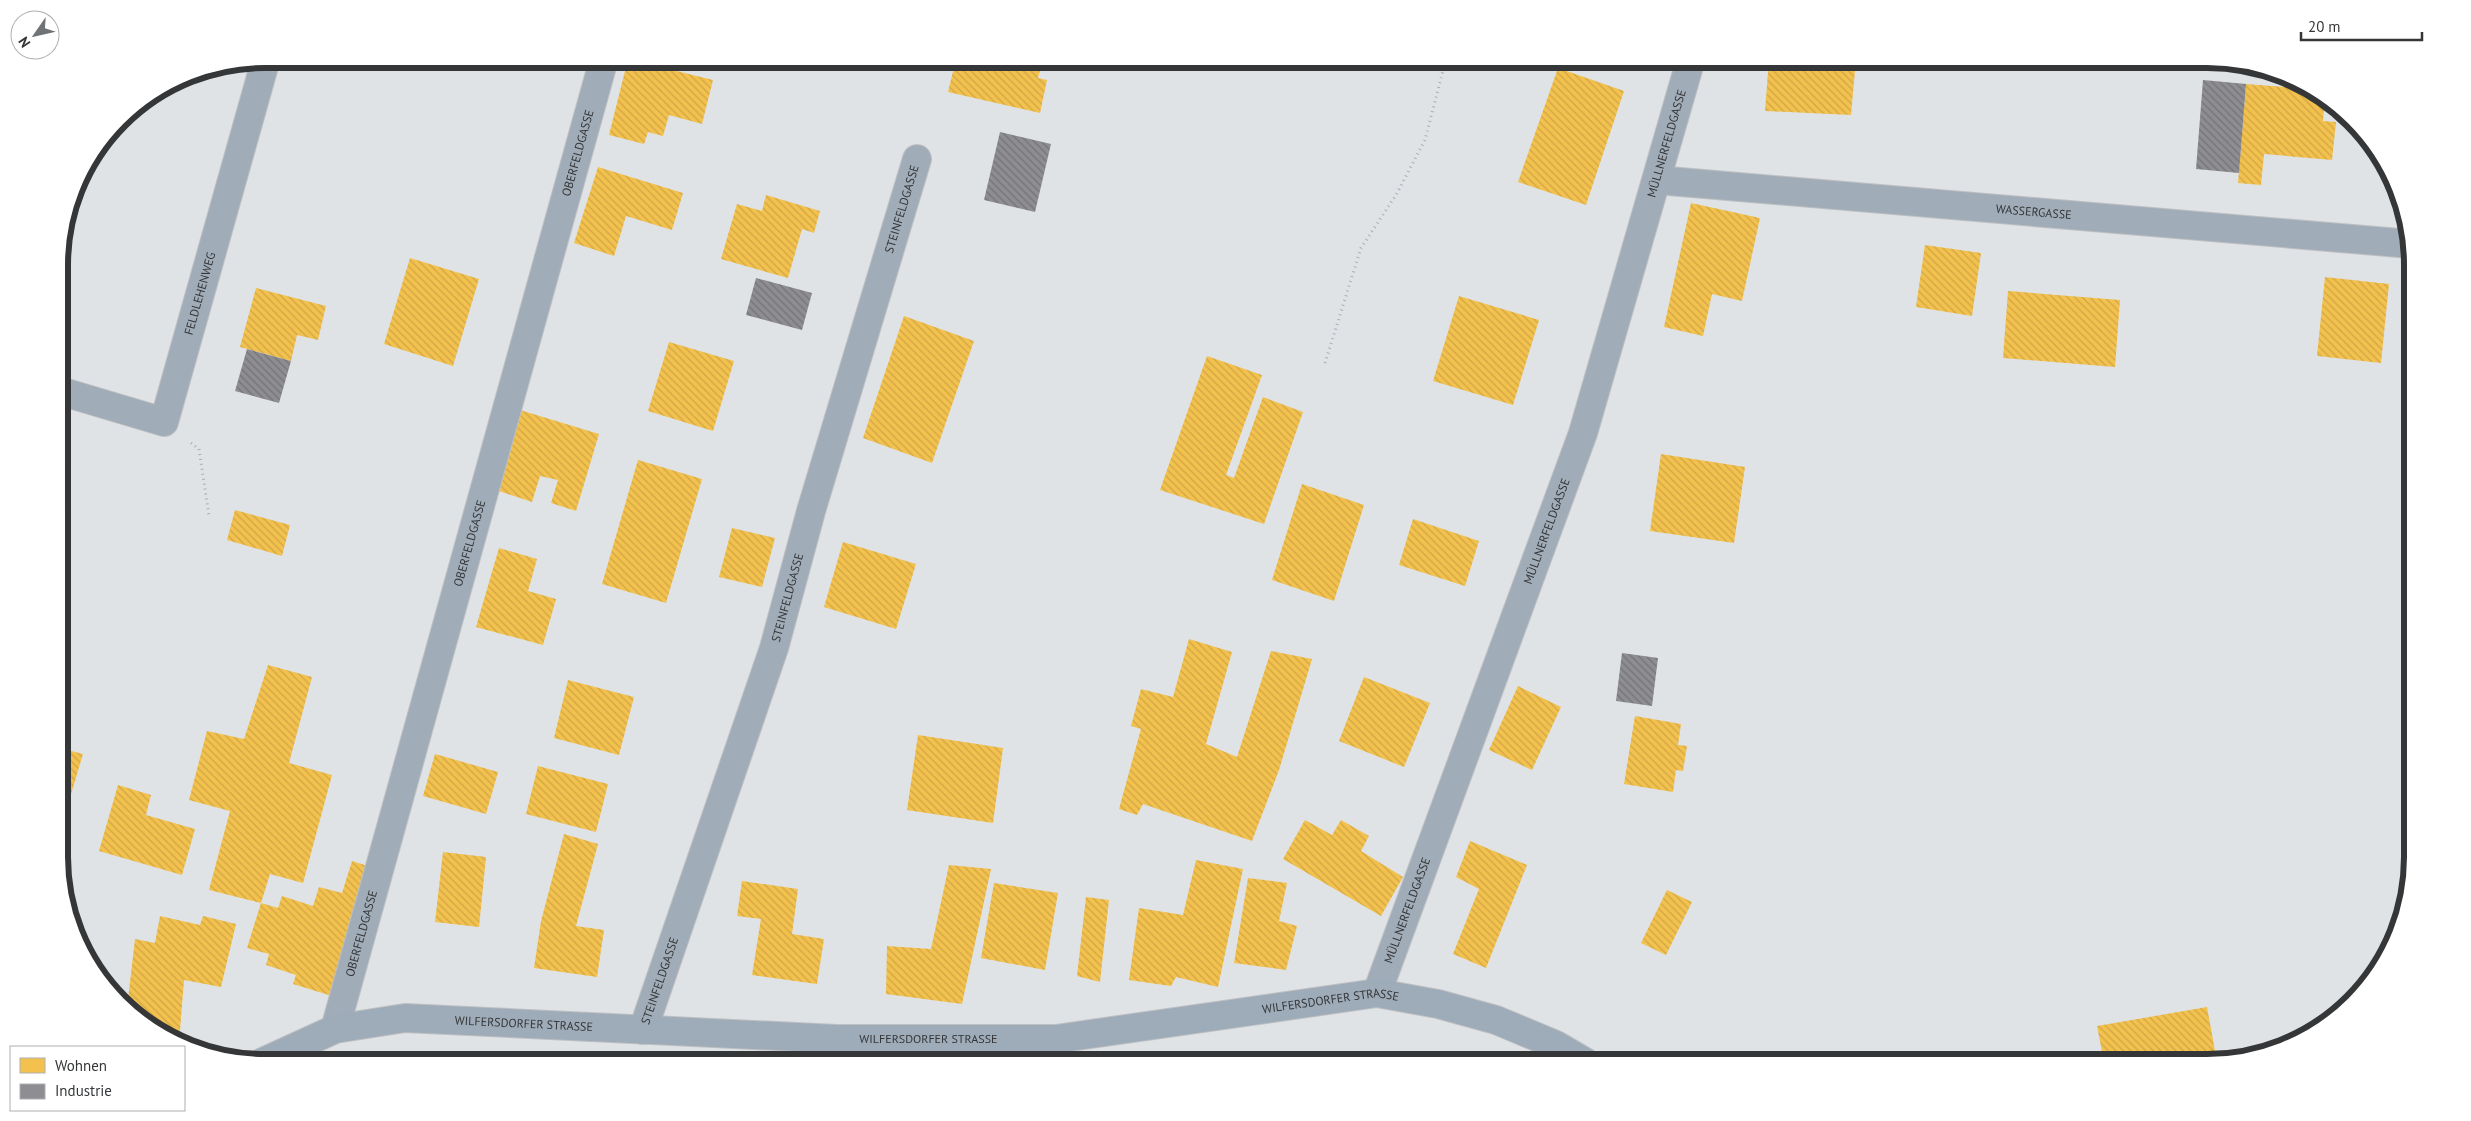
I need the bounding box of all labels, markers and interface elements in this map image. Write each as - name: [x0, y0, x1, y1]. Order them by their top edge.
- north arrow: [10, 10, 60, 60]
- scale bar: [2301, 10, 2422, 42]
- text: 20 m: [2308, 17, 2341, 36]
- text: N: [14, 33, 34, 51]
- street label: MÜLLNERFELDGASSE: [1643, 88, 1689, 199]
- street label: OBERFELDGASSE: [558, 108, 597, 198]
- street label: STEINFELDGASSE: [881, 163, 922, 255]
- street label: WASSERGASSE: [1995, 201, 2072, 222]
- street label: FELDLEHENWEG: [181, 250, 218, 337]
- street label: MÜLLNERFELDGASSE: [1520, 476, 1573, 586]
- street label: OBERFELDGASSE: [450, 498, 488, 588]
- street label: STEINFELDGASSE: [768, 551, 806, 644]
- street label: MÜLLNERFELDGASSE: [1381, 855, 1433, 965]
- street label: OBERFELDGASSE: [342, 889, 380, 978]
- street label: STEINFELDGASSE: [637, 935, 681, 1026]
- street label: WILFERSDORFER STRASSE: [1261, 985, 1400, 1016]
- street label: WILFERSDORFER STRASSE: [454, 1012, 593, 1034]
- street label: WILFERSDORFER STRASSE: [859, 1031, 998, 1046]
- legend: [10, 1046, 185, 1111]
- text: Wohnen: [55, 1056, 107, 1075]
- text: Industrie: [55, 1081, 112, 1100]

